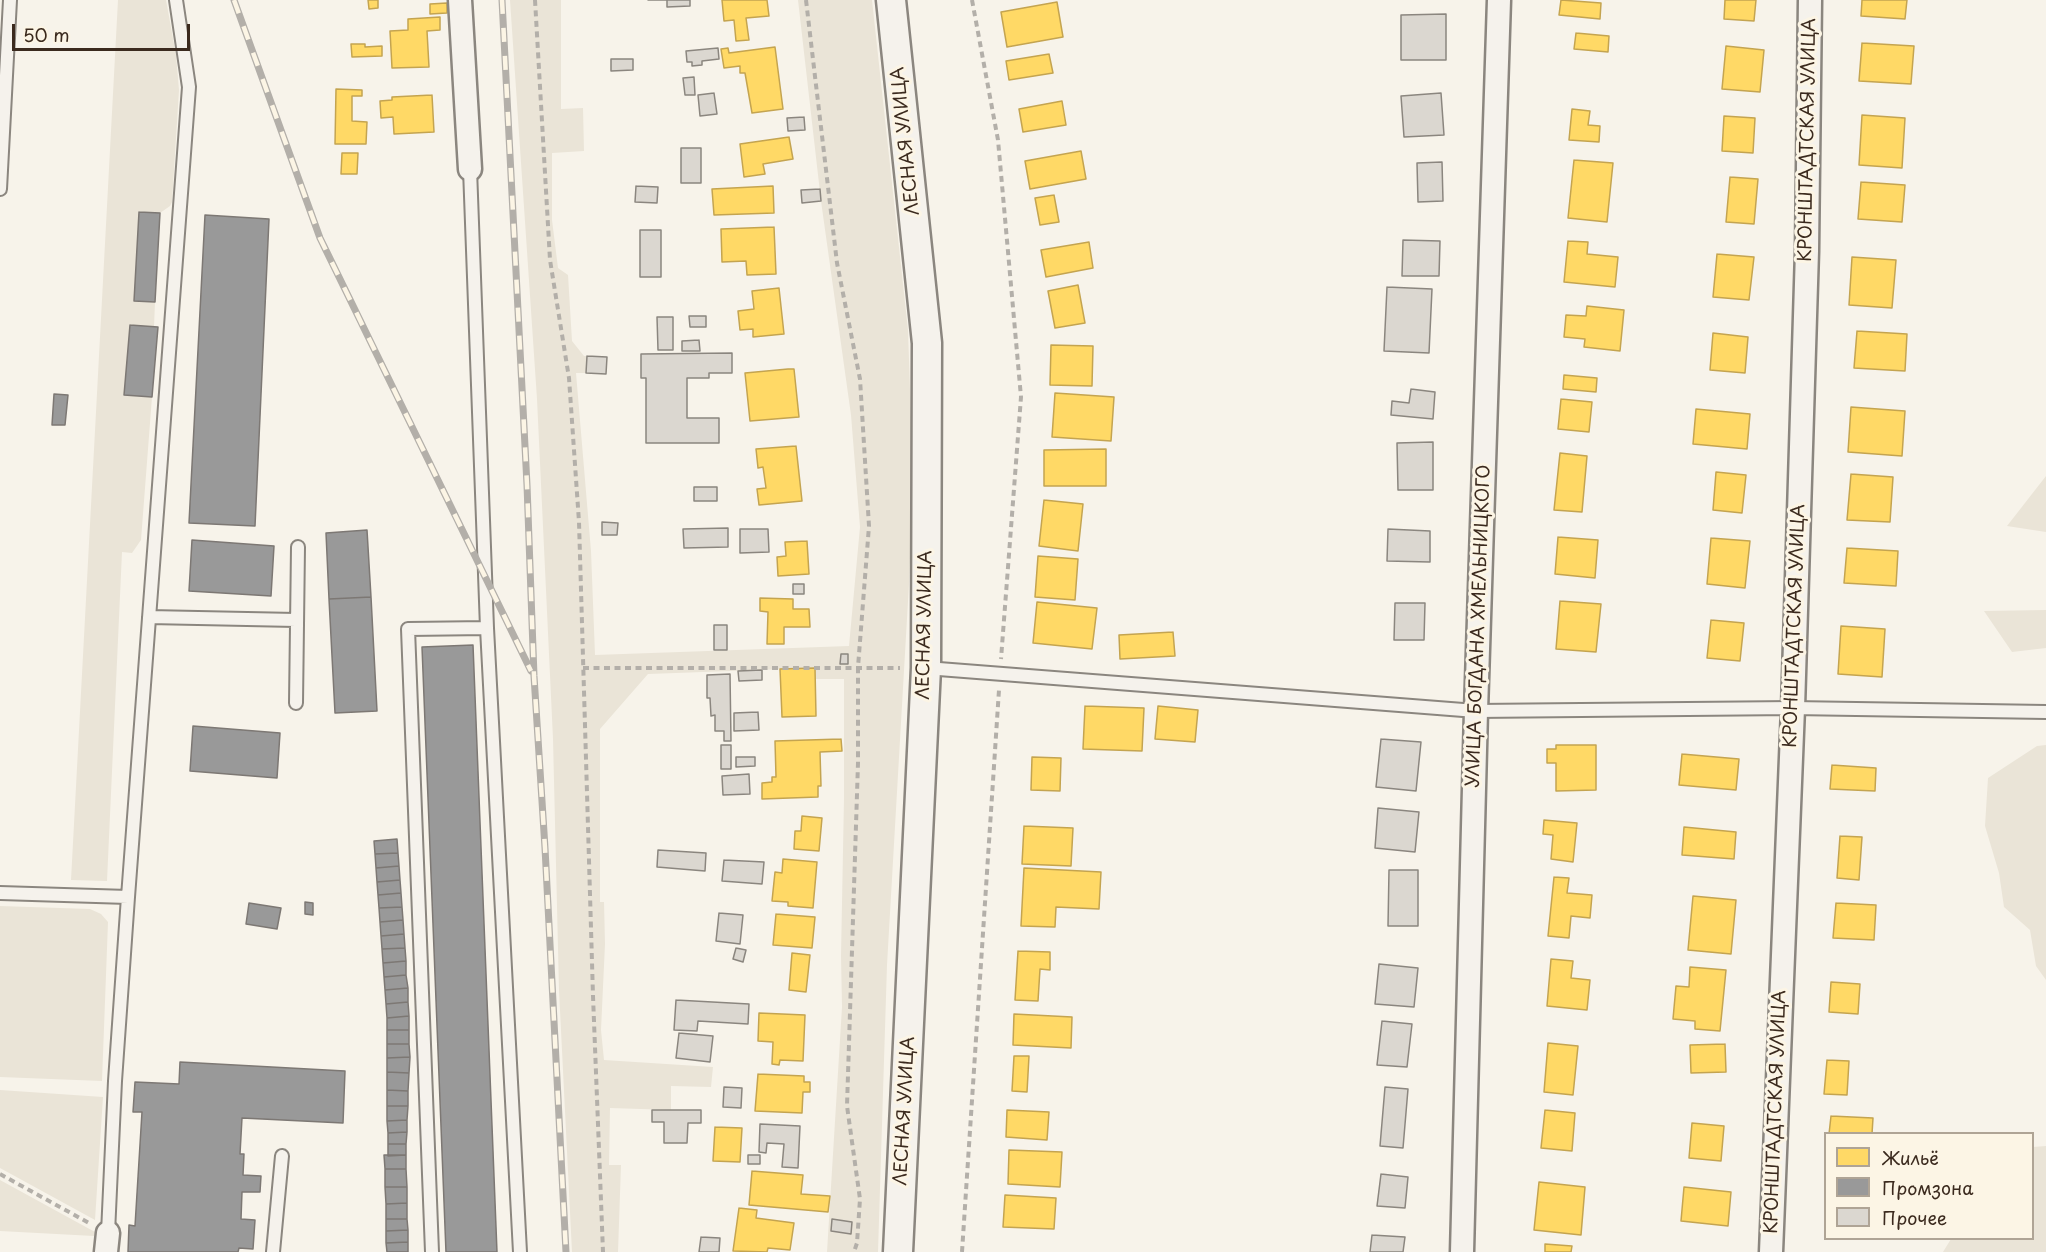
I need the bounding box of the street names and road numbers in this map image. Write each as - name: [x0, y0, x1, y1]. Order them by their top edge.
- street label: КРОНШТАДТСКАЯ УЛИЦА: [1795, 18, 1821, 262]
- street label: ЛЕСНАЯ УЛИЦА: [887, 66, 925, 216]
- street label: УЛИЦА БОГДАНА ХМЕЛЬНИЦКОГО: [1463, 464, 1495, 788]
- street label: КРОНШТАДТСКАЯ УЛИЦА: [1780, 504, 1810, 748]
- street label: ЛЕСНАЯ УЛИЦА: [913, 550, 937, 700]
- street label: КРОНШТАДТСКАЯ УЛИЦА: [1761, 990, 1791, 1234]
- street label: ЛЕСНАЯ УЛИЦА: [890, 1036, 920, 1186]

